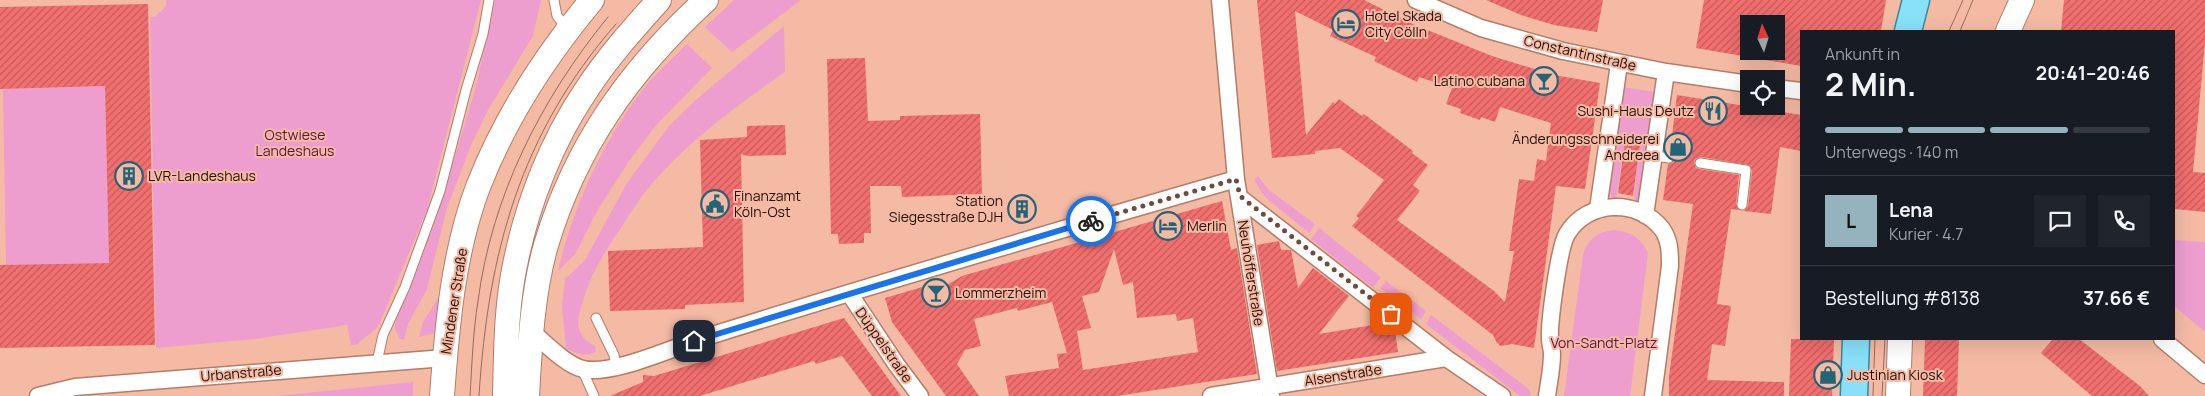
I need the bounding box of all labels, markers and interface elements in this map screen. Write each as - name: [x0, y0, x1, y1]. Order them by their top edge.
- place label: Hotel Skada City Cölln: [1365, 6, 1442, 41]
- hotel icon: Hotel Skada City Cölln: [1331, 9, 1361, 39]
- north arrow: [1740, 15, 1785, 60]
- map controls: [1740, 15, 1785, 115]
- street label: Constantinstraße: [1522, 30, 1638, 75]
- text: Ankunft in: [1825, 43, 1900, 65]
- text: 20:41–20:46: [2036, 60, 2150, 86]
- text: 2 Min.: [1825, 62, 1917, 106]
- bar icon: Latino cubana: [1529, 66, 1559, 96]
- button: locate: [1740, 70, 1785, 115]
- place label: Latino cubana: [1434, 71, 1525, 90]
- restaurant icon: Sushi-Haus Deutz: [1698, 96, 1728, 126]
- place label: Sushi-Haus Deutz: [1577, 101, 1694, 120]
- park label: Ostwiese Landeshaus: [256, 125, 334, 160]
- place label: Änderungsschneiderei Andreea: [1512, 129, 1659, 164]
- shop icon: Änderungsschneiderei Andreea: [1663, 132, 1693, 162]
- text: Unterwegs · 140 m: [1825, 141, 1958, 163]
- building icon: LVR-Landeshaus: [114, 161, 144, 191]
- place label: LVR-Landeshaus: [148, 166, 256, 185]
- place label: Finanzamt Köln-Ost: [734, 186, 801, 221]
- public building icon: Finanzamt Köln-Ost: [700, 189, 730, 219]
- place label: Station Siegesstraße DJH: [889, 191, 1003, 226]
- building icon: Station Siegesstraße DJH: [1007, 194, 1037, 224]
- button: chat: [2034, 195, 2086, 247]
- button: phone: [2098, 195, 2150, 247]
- courier: [1066, 196, 1116, 246]
- text: Lena: [1889, 197, 1933, 223]
- icon: bike: [1077, 207, 1105, 235]
- text: L: [1846, 208, 1856, 234]
- hotel icon: Merlin: [1153, 211, 1183, 241]
- place label: Merlin: [1187, 216, 1227, 235]
- street label: Neuhöfferstraße: [1234, 219, 1269, 327]
- text: Kurier · 4.7: [1889, 223, 1963, 245]
- street label: Mindener Straße: [436, 246, 471, 355]
- bar icon: Lommerzheim: [921, 278, 951, 308]
- place label: Lommerzheim: [955, 283, 1047, 302]
- text: Bestellung #8138: [1825, 285, 1980, 311]
- text: 37.66 €: [2083, 285, 2150, 311]
- pin: [1370, 293, 1412, 335]
- icon: bag: [1377, 300, 1405, 328]
- street label: Düppelstraße: [851, 303, 917, 386]
- pin: [673, 320, 715, 362]
- icon: home: [680, 327, 708, 355]
- park label: Von-Sandt-Platz: [1550, 333, 1658, 352]
- street label: Urbanstraße: [200, 359, 282, 386]
- street label: Alsenstraße: [1303, 359, 1383, 390]
- shop icon: Justinian Kiosk: [1813, 360, 1843, 390]
- place label: Justinian Kiosk: [1847, 365, 1944, 384]

